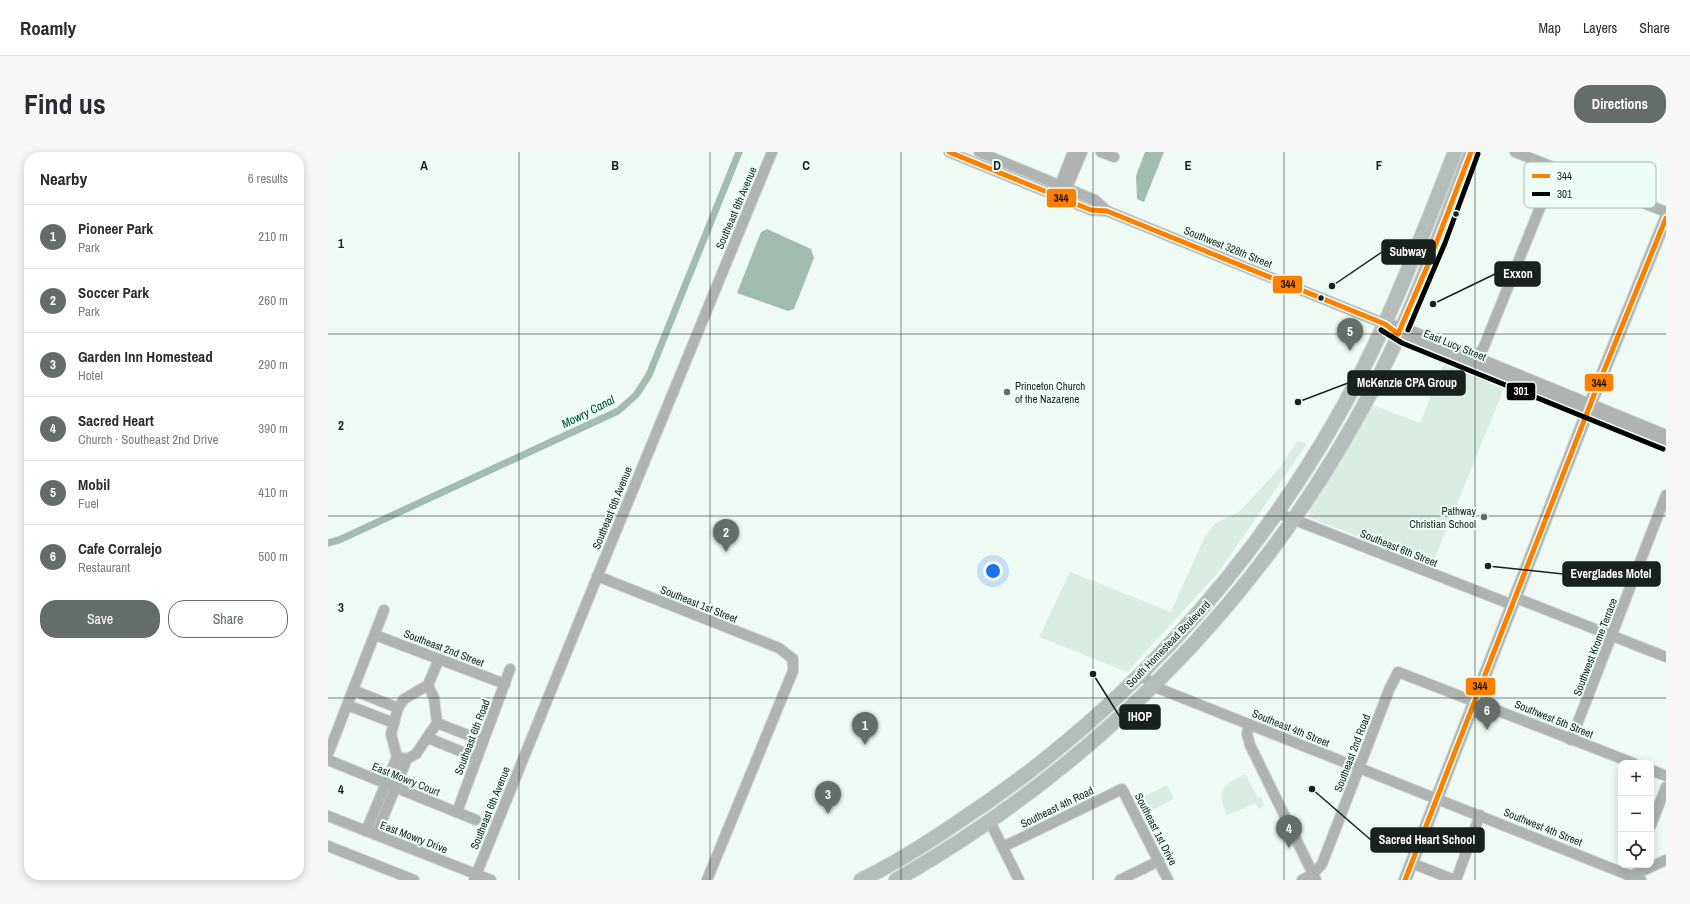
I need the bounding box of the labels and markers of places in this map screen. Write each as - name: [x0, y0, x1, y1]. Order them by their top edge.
- unlabelled marker: [1451, 209, 1461, 219]
- callout: Subway: [1382, 240, 1435, 264]
- callout: Exxon: [1495, 262, 1540, 286]
- unlabelled marker: [1316, 293, 1326, 303]
- pin: 5: [1337, 318, 1363, 351]
- callout: McKenzie CPA Group: [1348, 371, 1465, 395]
- place label: Princeton Church of the Nazarene: [1015, 379, 1085, 406]
- marker: Princeton Church of the Nazarene: [1002, 387, 1012, 397]
- place label: Pathway Christian School: [1409, 504, 1476, 531]
- marker: Pathway Christian School: [1479, 512, 1489, 522]
- pin: 2: [713, 519, 739, 552]
- callout: Everglades Motel: [1563, 562, 1660, 586]
- pin: 6: [1474, 697, 1500, 730]
- callout: IHOP: [1120, 705, 1160, 729]
- pin: 1: [852, 712, 878, 745]
- pin: 3: [815, 781, 841, 814]
- pin: 4: [1276, 815, 1302, 848]
- callout: Sacred Heart School: [1371, 828, 1484, 852]

